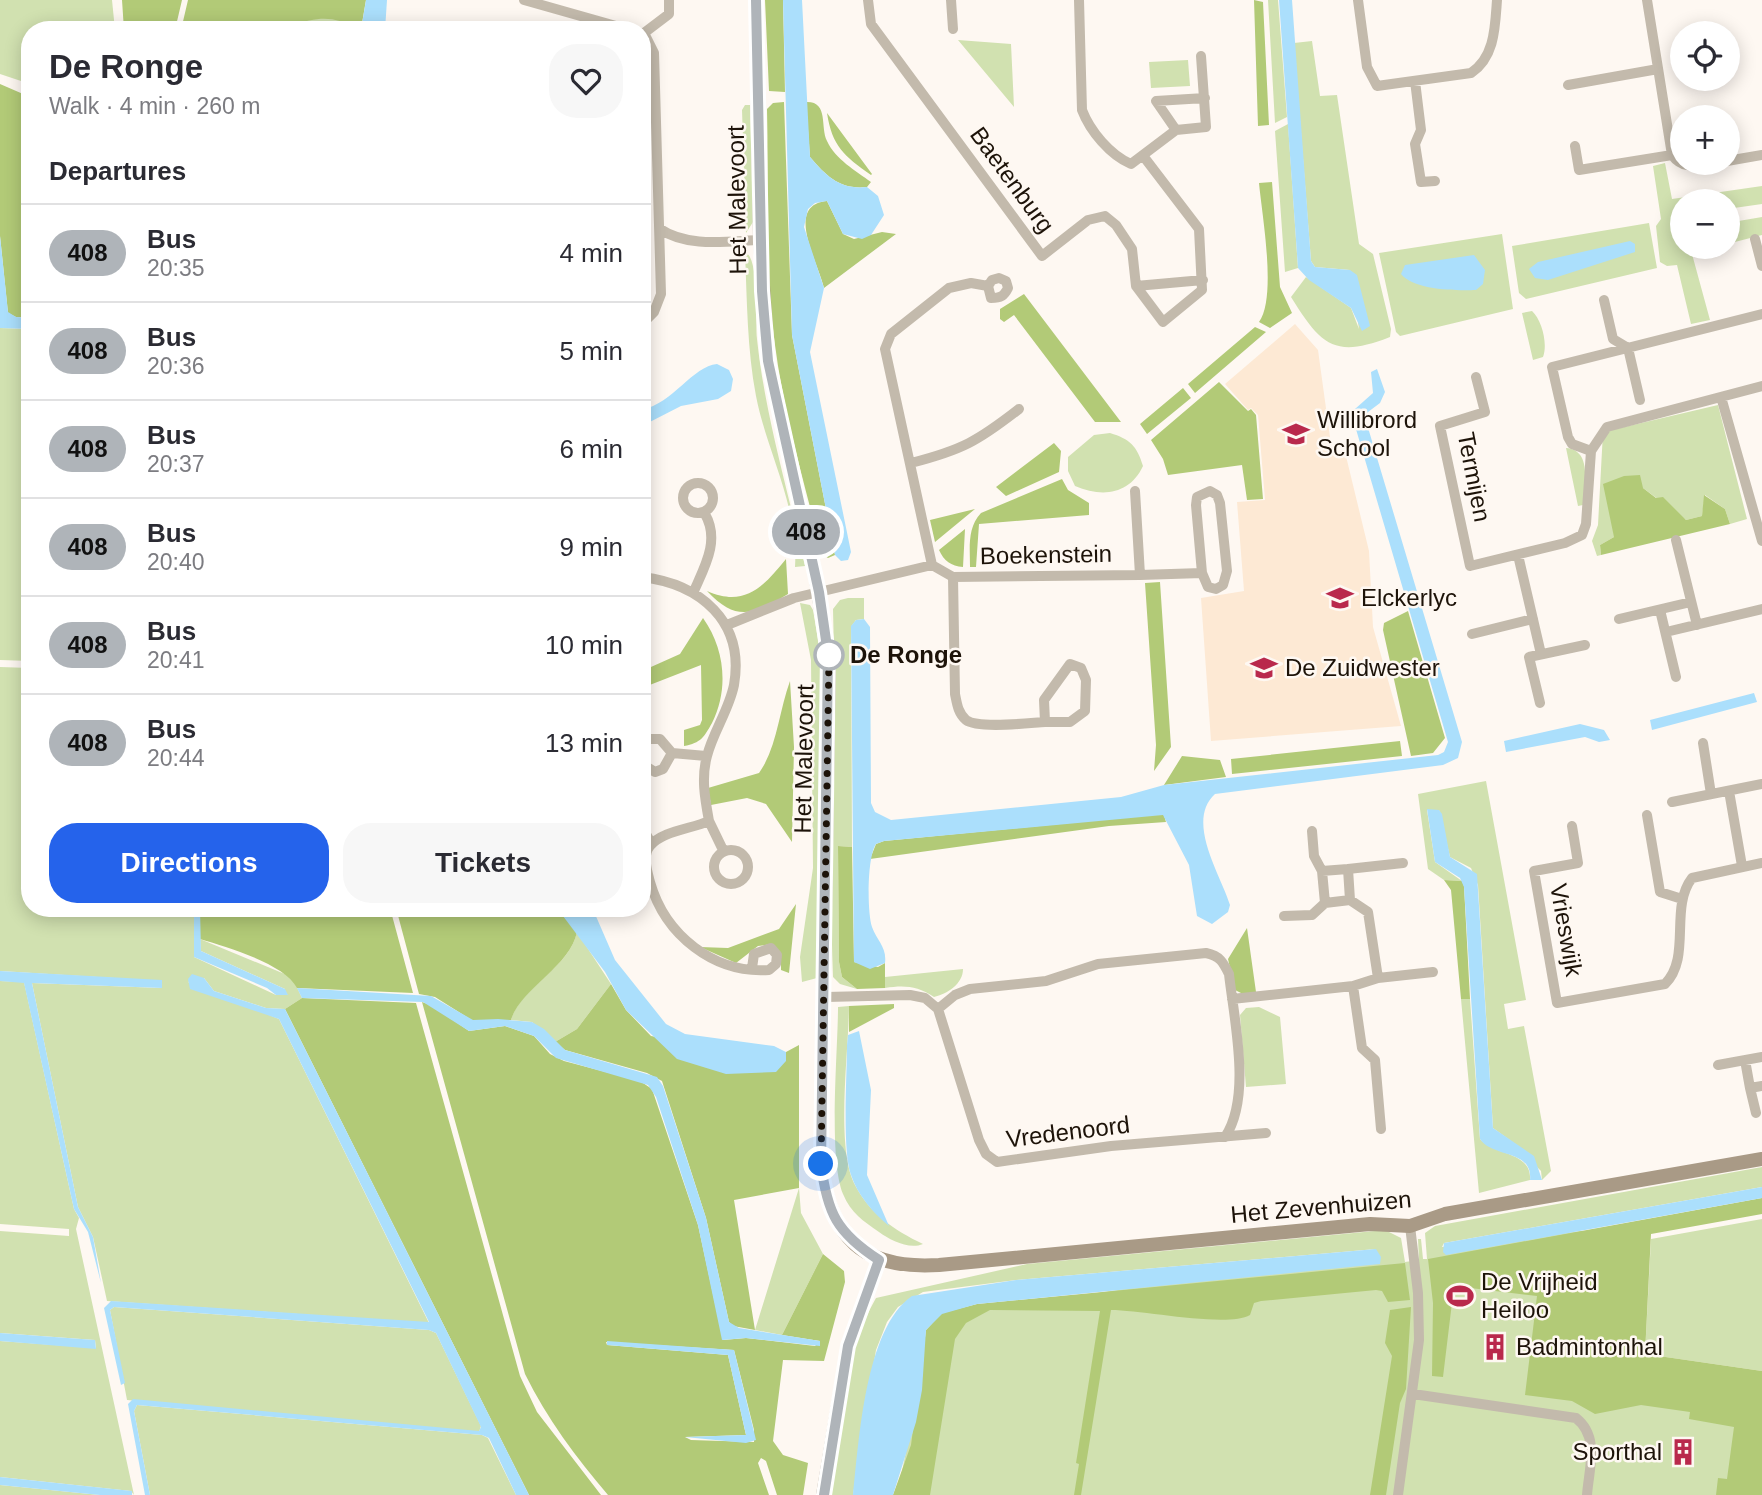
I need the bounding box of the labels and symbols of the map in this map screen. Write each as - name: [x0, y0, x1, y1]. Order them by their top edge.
- street label: Baetenburg: [965, 122, 1060, 238]
- street label: Het Malevoort: [722, 125, 751, 275]
- place label: Willibrord School: [1317, 406, 1417, 461]
- school or university icon: Willibrord School: [1281, 419, 1311, 449]
- street label: Termijen: [1453, 430, 1496, 524]
- line badge: 408: [766, 509, 846, 555]
- street label: Boekenstein: [980, 540, 1112, 569]
- school or university icon: Elckerlyc: [1325, 583, 1355, 613]
- place label: Elckerlyc: [1361, 584, 1457, 611]
- marker: De Ronge: [814, 640, 844, 670]
- place label: De Ronge: [850, 641, 962, 668]
- school or university icon: De Zuidwester: [1249, 653, 1279, 683]
- place label: De Zuidwester: [1285, 654, 1440, 681]
- street label: Het Malevoort: [789, 684, 818, 834]
- street label: Vrieswijk: [1545, 881, 1588, 979]
- street label: Vredenoord: [1004, 1111, 1131, 1152]
- your location: [803, 1146, 838, 1181]
- street label: Het Zevenhuizen: [1229, 1185, 1413, 1228]
- place label: De Vrijheid Heiloo: [1481, 1268, 1598, 1323]
- sports icon: De Vrijheid Heiloo: [1445, 1281, 1475, 1311]
- building icon: Badmintonhal: [1480, 1332, 1510, 1362]
- place label: Badmintonhal: [1516, 1333, 1663, 1360]
- building icon: Sporthal: [1668, 1437, 1698, 1467]
- place label: Sporthal: [1573, 1438, 1662, 1465]

